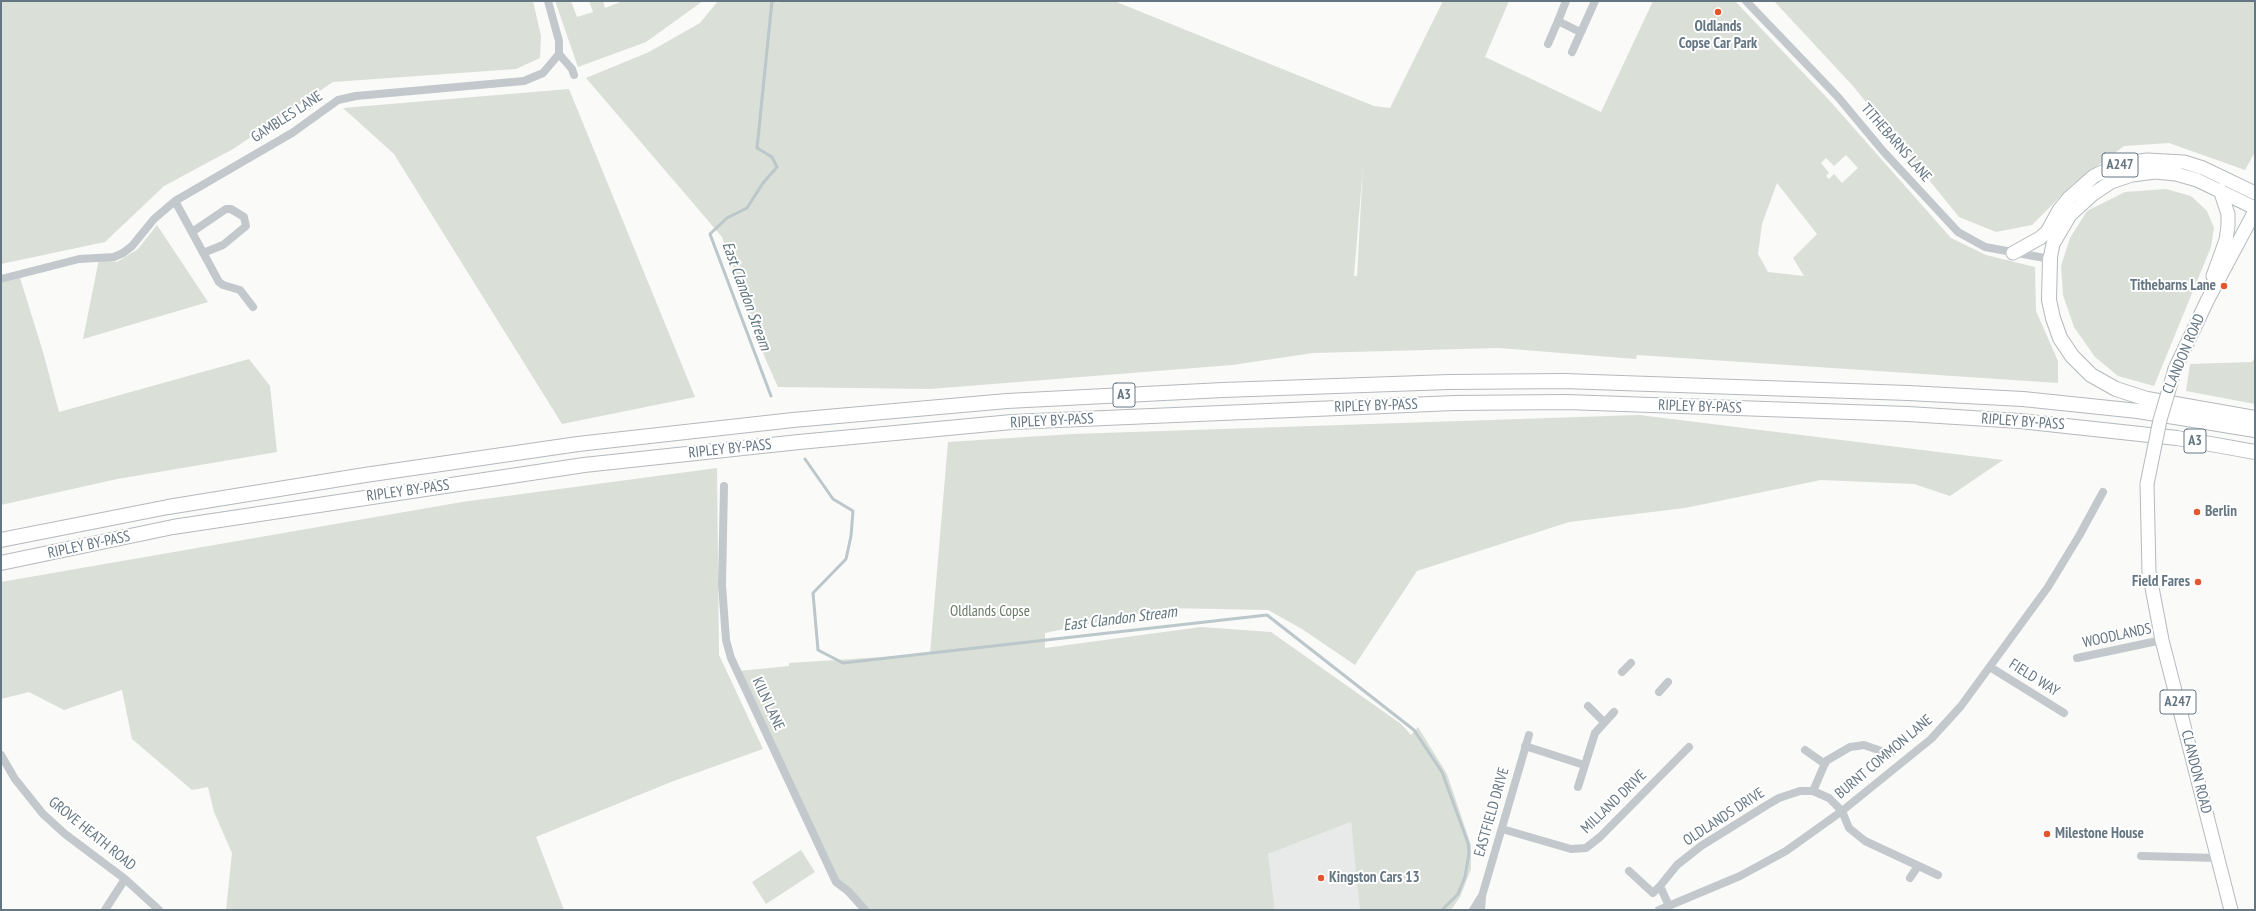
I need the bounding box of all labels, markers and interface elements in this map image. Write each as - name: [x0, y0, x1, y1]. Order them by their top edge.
- marker: Oldlands Copse Car Park: [1713, 7, 1723, 17]
- place label: Oldlands Copse Car Park: [1679, 18, 1757, 53]
- street label: GAMBLES LANE: [248, 87, 326, 147]
- street label: TITHEBARNS LANE: [1857, 100, 1935, 186]
- road number: A247: [2102, 153, 2138, 177]
- water label: East Clandon Stream: [717, 239, 775, 353]
- place label: Tithebarns Lane: [2130, 277, 2216, 295]
- marker: Tithebarns Lane: [2219, 281, 2229, 291]
- street label: CLANDON ROAD: [2159, 311, 2209, 397]
- road number: A3: [1113, 383, 1135, 407]
- street label: RIPLEY BY-PASS: [1334, 396, 1418, 416]
- street label: RIPLEY BY-PASS: [1658, 397, 1742, 417]
- street label: RIPLEY BY-PASS: [1010, 410, 1094, 432]
- street label: RIPLEY BY-PASS: [1981, 410, 2065, 434]
- road number: A3: [2184, 429, 2206, 453]
- street label: RIPLEY BY-PASS: [688, 436, 772, 462]
- street label: RIPLEY BY-PASS: [365, 476, 451, 506]
- place label: Berlin: [2205, 503, 2237, 521]
- marker: Berlin: [2192, 507, 2202, 517]
- street label: RIPLEY BY-PASS: [46, 528, 132, 562]
- place label: Field Fares: [2132, 573, 2190, 591]
- marker: Field Fares: [2193, 577, 2203, 587]
- park label: Oldlands Copse: [950, 603, 1030, 621]
- water label: East Clandon Stream: [1062, 603, 1178, 635]
- street label: WOODLANDS: [2081, 620, 2153, 652]
- street label: FIELD WAY: [2005, 655, 2063, 701]
- street label: KILN LANE: [748, 675, 788, 733]
- road number: A247: [2160, 690, 2196, 714]
- street label: BURNT COMMON LANE: [1832, 711, 1936, 803]
- street label: CLANDON ROAD: [2177, 728, 2215, 816]
- street label: EASTFIELD DRIVE: [1471, 765, 1513, 859]
- street label: MILLAND DRIVE: [1578, 766, 1650, 838]
- street label: OLDLANDS DRIVE: [1680, 784, 1768, 850]
- street label: GROVE HEATH ROAD: [45, 793, 139, 875]
- place label: Milestone House: [2055, 825, 2144, 843]
- marker: Milestone House: [2042, 829, 2052, 839]
- place label: Kingston Cars 13: [1329, 869, 1420, 887]
- marker: Kingston Cars 13: [1316, 873, 1326, 883]

